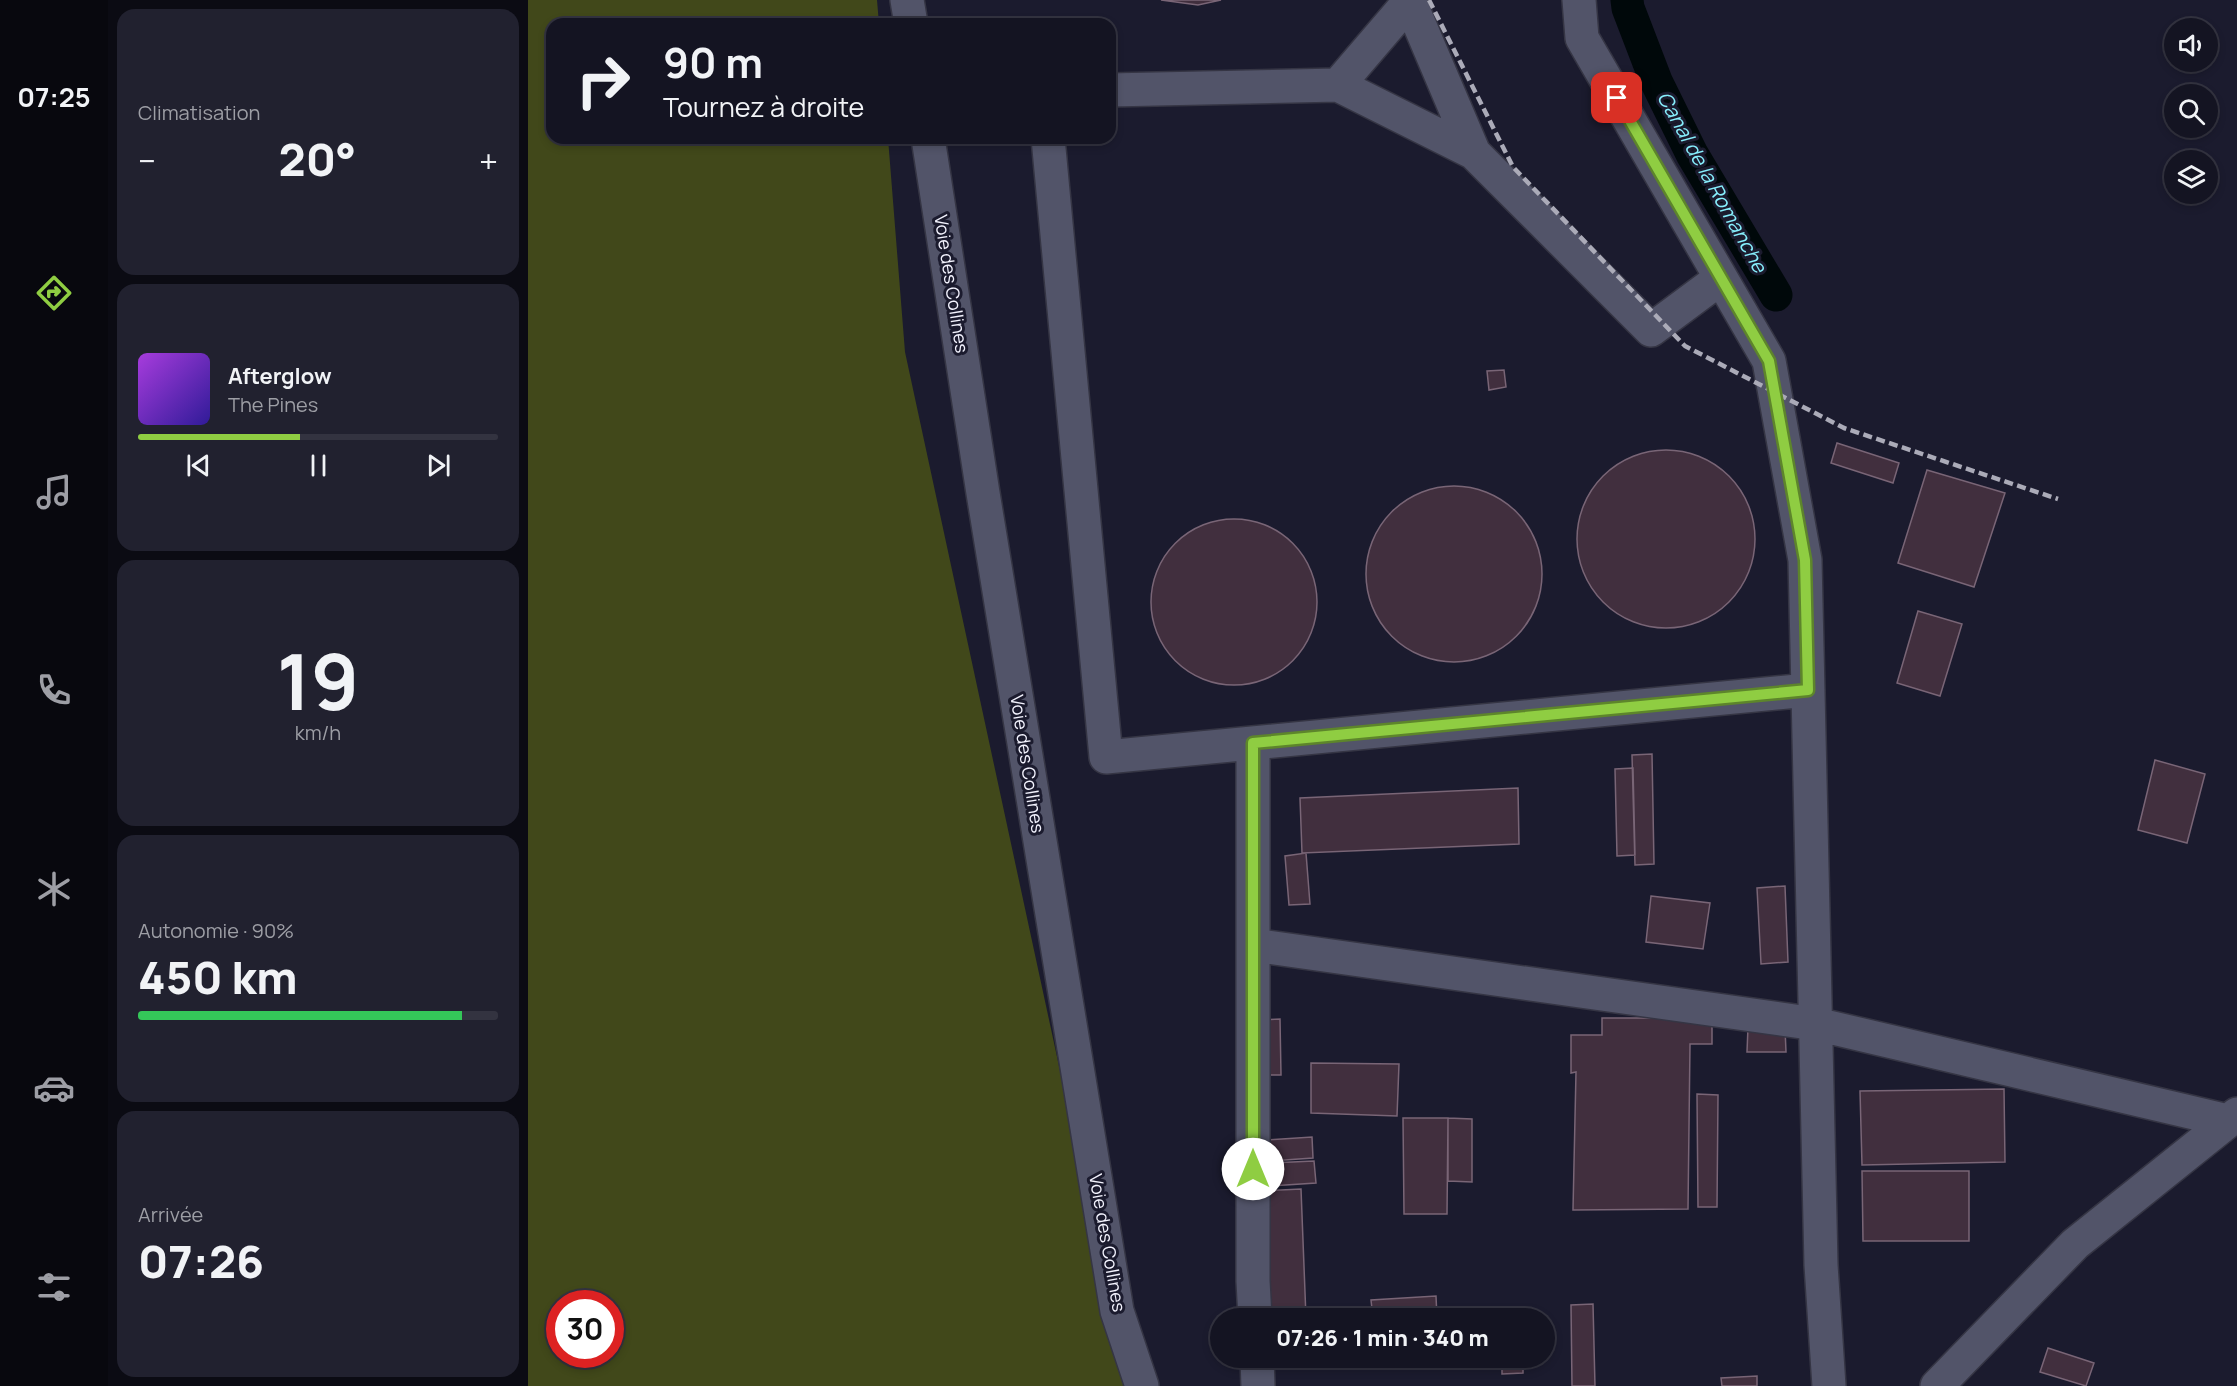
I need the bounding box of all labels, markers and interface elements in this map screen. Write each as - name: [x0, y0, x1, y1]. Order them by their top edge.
- map controls: [2164, 18, 2218, 204]
- button: sound: [2164, 18, 2218, 72]
- text: 90 m: [663, 33, 763, 91]
- icon: right: [564, 42, 642, 120]
- pin: [1591, 72, 1642, 123]
- text: 07:25: [17, 78, 91, 115]
- icon: arrive: [1600, 81, 1633, 114]
- button: search: [2164, 84, 2218, 138]
- water label: Canal de la Romanche: [1651, 86, 1774, 278]
- text: Tournez à droite: [663, 88, 864, 125]
- text: Climatisation: [138, 99, 260, 126]
- text: 20°: [279, 128, 356, 190]
- text: −: [138, 138, 156, 183]
- text: +: [479, 138, 498, 183]
- button: layers: [2164, 150, 2218, 204]
- street label: Voie des Collines: [929, 213, 975, 355]
- icon: directions: [33, 272, 75, 314]
- text: Afterglow: [228, 361, 332, 391]
- text: The Pines: [228, 391, 318, 418]
- icon: previous: [182, 449, 215, 482]
- icon: pause: [302, 449, 335, 482]
- icon: next: [422, 449, 455, 482]
- icon: music: [33, 471, 75, 513]
- text: 19: [277, 627, 359, 733]
- icon: phone: [33, 669, 75, 711]
- street label: Voie des Collines: [1005, 693, 1051, 835]
- text: km/h: [295, 719, 341, 746]
- icon: climate: [33, 868, 75, 910]
- text: Autonomie · 90%: [138, 917, 294, 944]
- text: 450 km: [138, 946, 298, 1008]
- icon: car: [33, 1067, 75, 1109]
- position arrow: [1221, 1137, 1285, 1201]
- street label: Voie des Collines: [1084, 1172, 1132, 1314]
- text: Arrivée: [138, 1201, 203, 1228]
- text: 07:26: [138, 1230, 264, 1292]
- icon: filters: [33, 1266, 75, 1308]
- speed limit sign: 30: [546, 1290, 624, 1368]
- text: 07:26 · 1 min · 340 m: [1276, 1323, 1489, 1353]

